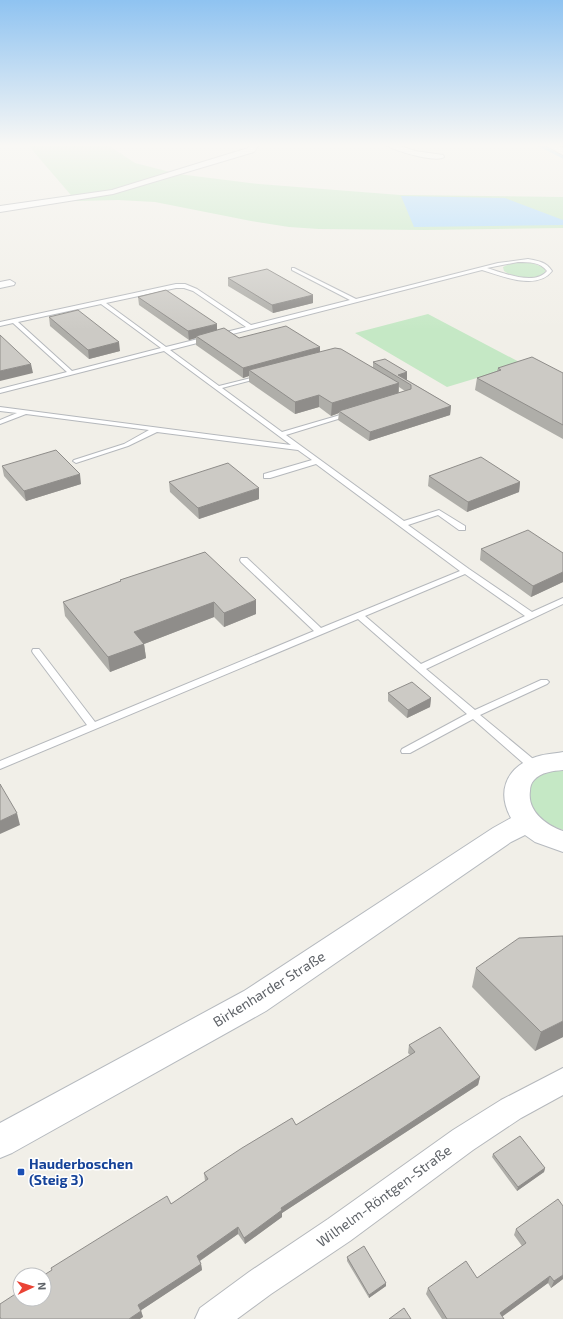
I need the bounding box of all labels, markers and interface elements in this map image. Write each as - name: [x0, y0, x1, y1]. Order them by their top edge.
- street label: Birkenharder Straße: [210, 947, 328, 1030]
- street label: Wilhelm-Röntgen-Straße: [313, 1141, 454, 1250]
- place label: Hauderboschen (Steig 3): [29, 1155, 133, 1188]
- marker: Hauderboschen (Steig 3): [16, 1167, 26, 1177]
- north arrow: [12, 1267, 52, 1307]
- text: N: [36, 1282, 49, 1291]

